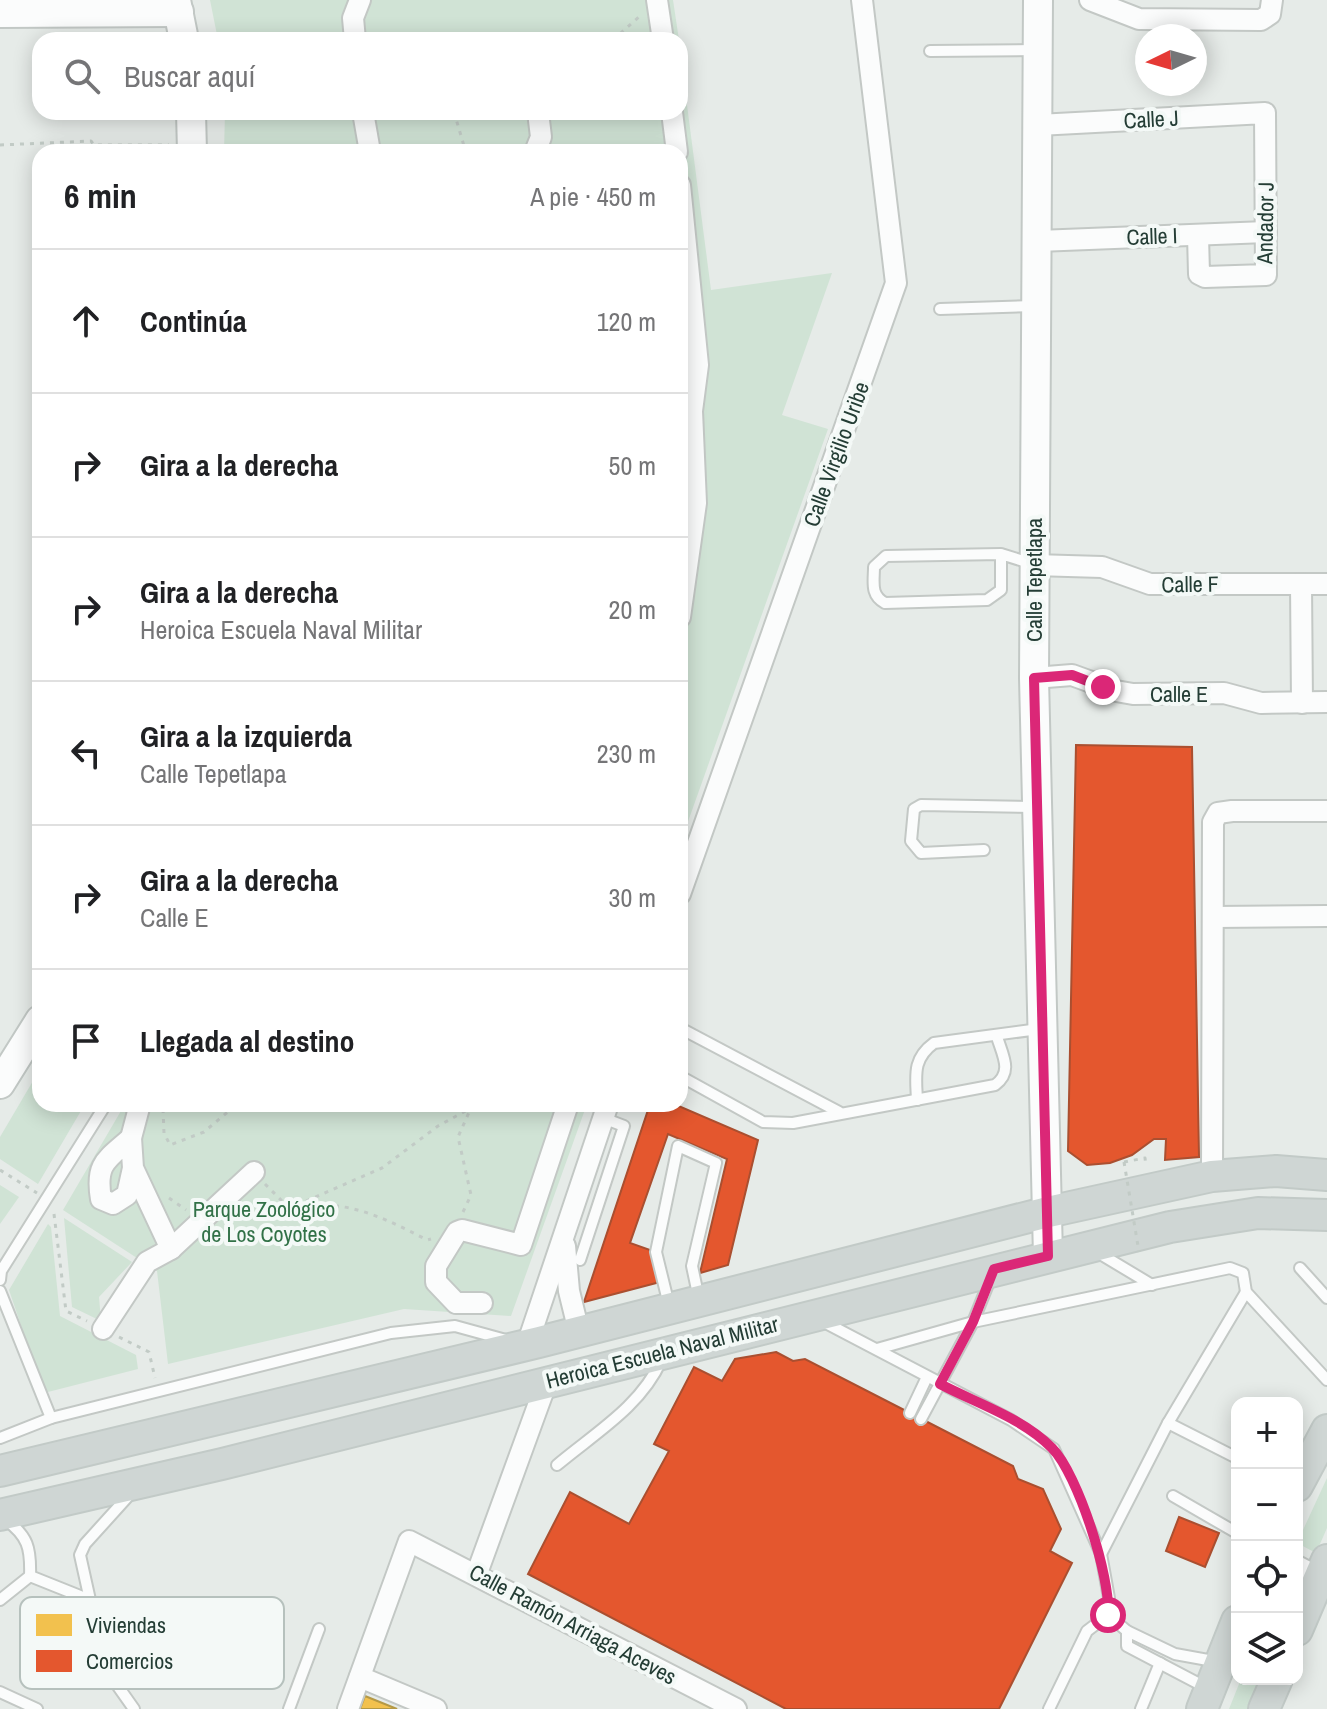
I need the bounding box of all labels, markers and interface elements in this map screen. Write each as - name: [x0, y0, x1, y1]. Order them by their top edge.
- north arrow: [1135, 24, 1207, 96]
- search box: [32, 32, 688, 120]
- icon: search: [60, 54, 104, 98]
- text: Buscar aquí: [124, 56, 255, 96]
- street label: Calle J: [1123, 103, 1179, 135]
- text: 6 min: [64, 173, 137, 219]
- text: A pie · 450 m: [530, 179, 656, 214]
- street label: Andador J: [1249, 182, 1281, 265]
- street label: Calle I: [1126, 220, 1178, 252]
- icon: ahead: [64, 299, 108, 343]
- text: Continúa: [140, 301, 247, 341]
- text: 120 m: [597, 304, 656, 339]
- street label: Calle Virgilio Uribe: [796, 377, 876, 531]
- icon: right: [64, 443, 108, 487]
- text: Gira a la derecha: [140, 445, 338, 485]
- text: 50 m: [609, 448, 656, 483]
- street label: Calle Tepetlapa: [1019, 518, 1049, 642]
- street label: Calle F: [1161, 569, 1219, 599]
- text: Gira a la derecha: [140, 572, 338, 612]
- icon: right: [64, 587, 108, 631]
- text: 20 m: [609, 592, 656, 627]
- text: Heroica Escuela Naval Militar: [140, 612, 422, 647]
- route end: [1085, 669, 1121, 705]
- street label: Calle E: [1150, 679, 1208, 709]
- text: Gira a la izquierda: [140, 716, 352, 756]
- icon: left: [64, 731, 108, 775]
- text: 230 m: [597, 736, 656, 771]
- text: Calle Tepetlapa: [140, 756, 287, 791]
- text: Gira a la derecha: [140, 860, 338, 900]
- icon: right: [64, 875, 108, 919]
- text: 30 m: [609, 880, 656, 915]
- text: Calle E: [140, 900, 209, 935]
- icon: arrive: [64, 1019, 108, 1063]
- text: Llegada al destino: [140, 1021, 355, 1061]
- park label: Parque Zoológico de Los Coyotes: [193, 1194, 335, 1249]
- street label: Heroica Escuela Naval Militar: [543, 1309, 781, 1395]
- map controls: [1231, 1397, 1303, 1685]
- button: +: [1231, 1397, 1303, 1469]
- button: −: [1231, 1469, 1303, 1541]
- button: locate: [1231, 1541, 1303, 1613]
- street label: Calle Ramón Arriaga Aceves: [464, 1557, 682, 1691]
- legend: [20, 1597, 284, 1689]
- route start: [1090, 1597, 1126, 1633]
- text: Viviendas: [86, 1610, 166, 1640]
- button: layers: [1231, 1613, 1303, 1685]
- text: Comercios: [86, 1646, 173, 1676]

